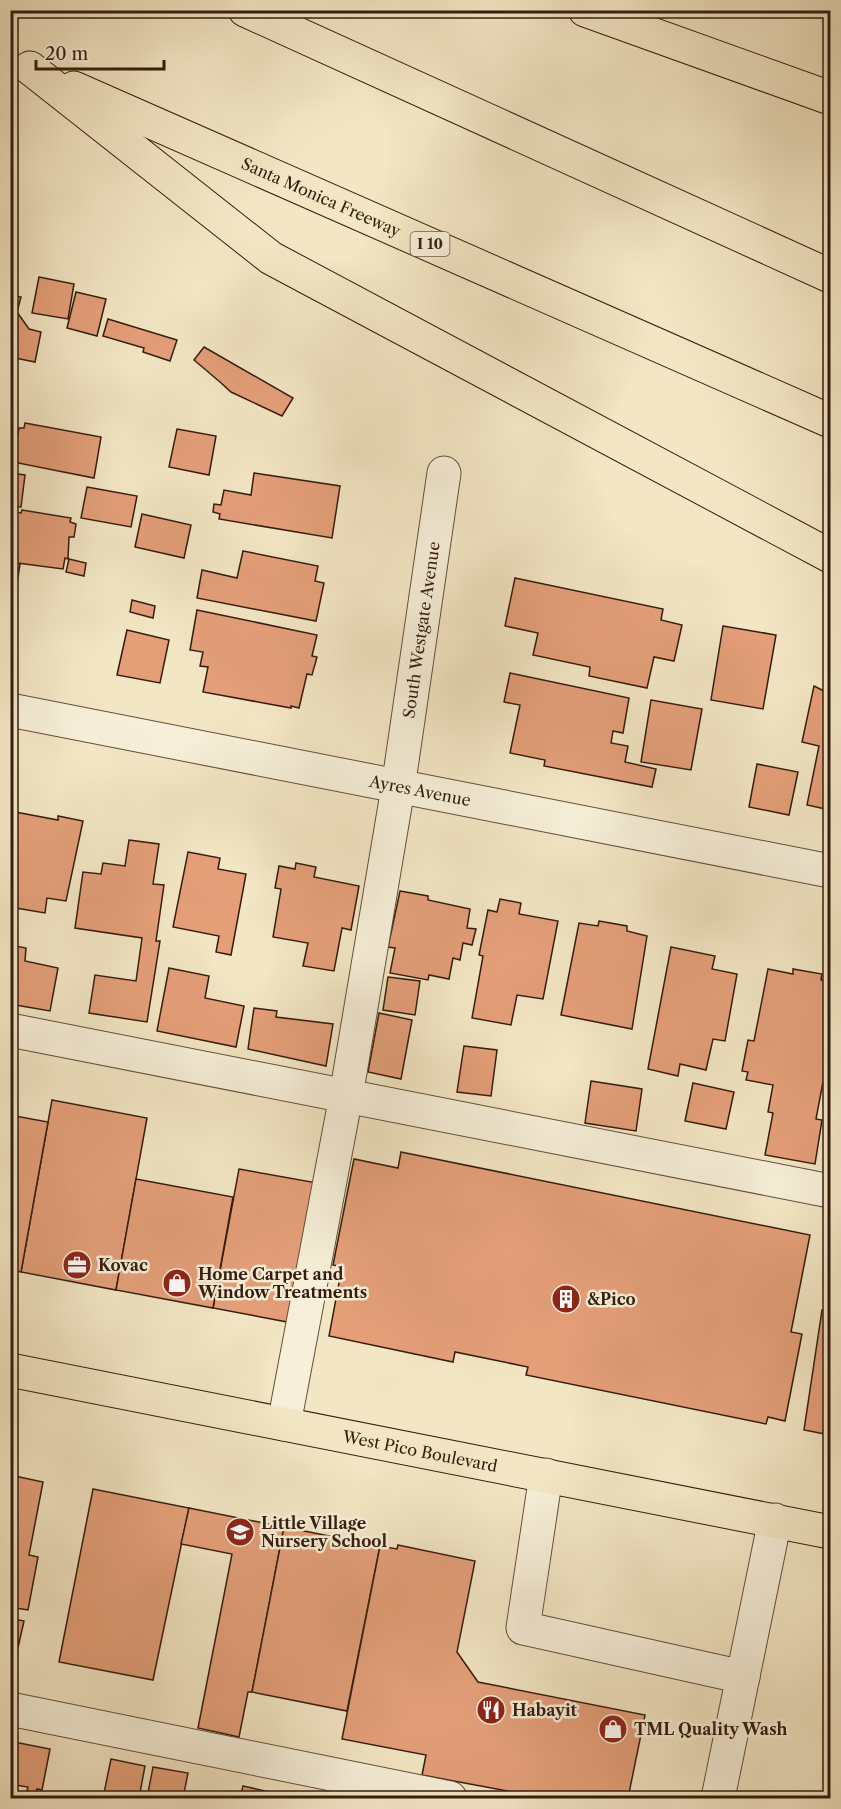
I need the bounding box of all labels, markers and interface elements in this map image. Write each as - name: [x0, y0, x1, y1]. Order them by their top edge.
- scale bar: [36, 33, 164, 71]
- text: 20 m: [45, 43, 89, 65]
- street label: Santa Monica Freeway: [238, 153, 405, 241]
- road number: I 10: [410, 232, 450, 256]
- street label: South Westgate Avenue: [398, 540, 444, 720]
- street label: Ayres Avenue: [367, 771, 473, 810]
- office icon: Kovac: [61, 1249, 93, 1281]
- place label: Kovac: [98, 1255, 148, 1275]
- place label: Home Carpet and Window Treatments: [197, 1264, 367, 1302]
- shop icon: Home Carpet and Window Treatments: [161, 1267, 193, 1299]
- building icon: &Pico: [550, 1283, 582, 1315]
- place label: &Pico: [587, 1289, 636, 1309]
- street label: West Pico Boulevard: [340, 1426, 499, 1476]
- place label: Little Village Nursery School: [261, 1513, 388, 1551]
- school or university icon: Little Village Nursery School: [224, 1516, 256, 1548]
- restaurant icon: Habayit: [475, 1694, 507, 1726]
- place label: Habayit: [512, 1700, 578, 1720]
- shop icon: TML Quality Wash: [597, 1713, 629, 1745]
- place label: TML Quality Wash: [634, 1719, 788, 1739]

